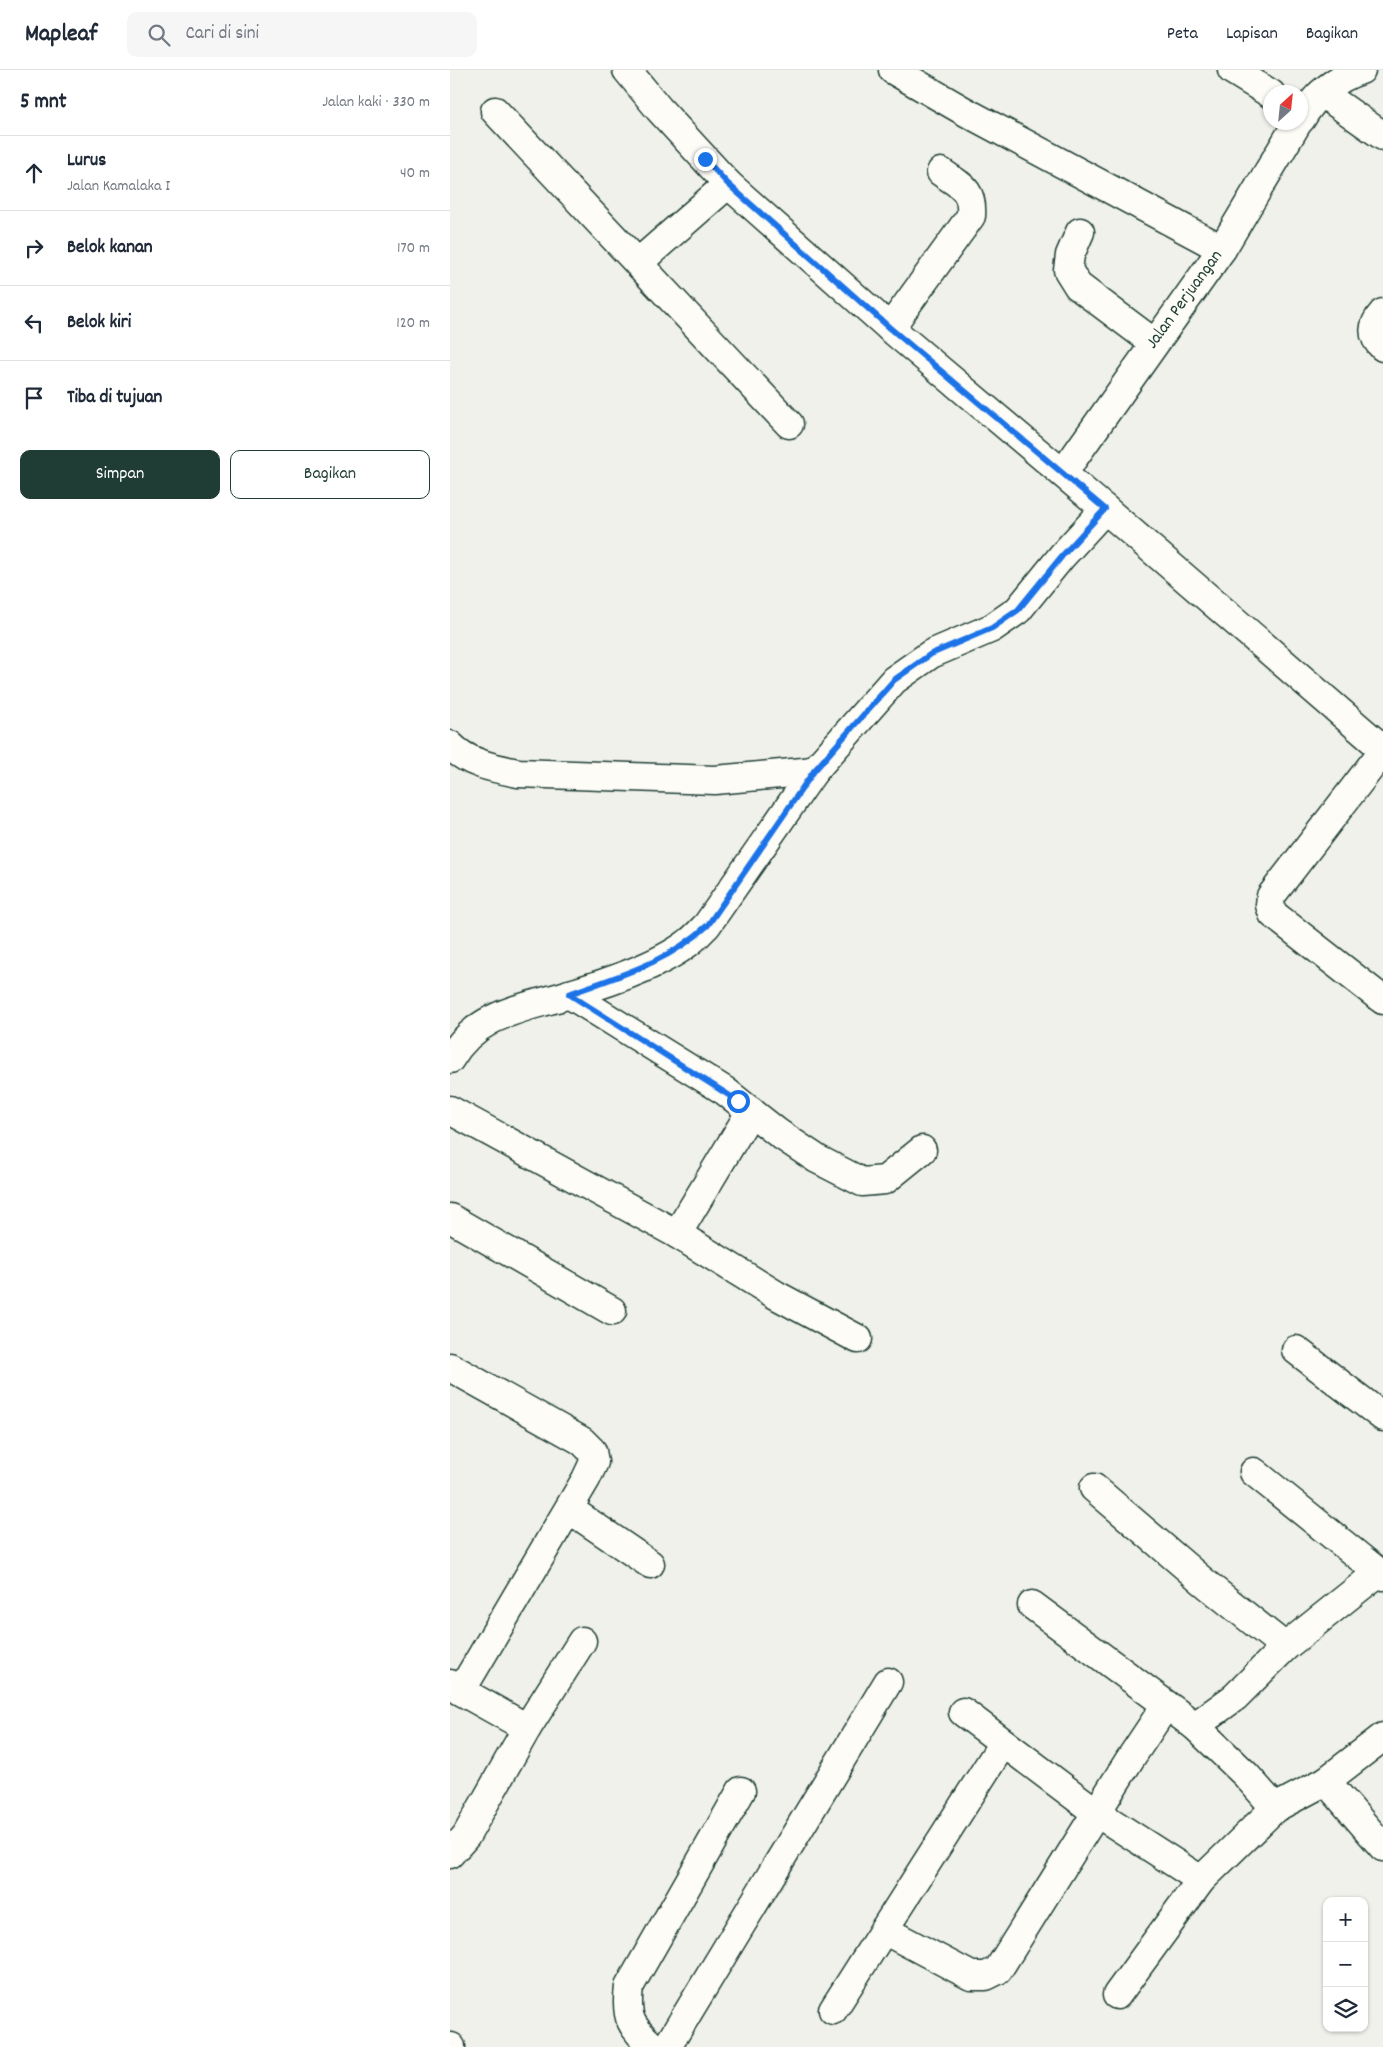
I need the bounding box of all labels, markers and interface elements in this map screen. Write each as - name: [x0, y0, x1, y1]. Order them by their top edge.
- search box: [127, 12, 477, 57]
- text: Mapleaf: [25, 18, 97, 52]
- icon: search: [145, 21, 173, 49]
- text: Cari di sini: [185, 21, 259, 48]
- text: Peta: [1167, 22, 1198, 47]
- text: Lapisan: [1226, 22, 1278, 47]
- text: Bagikan: [1306, 22, 1358, 47]
- north arrow: [1263, 85, 1308, 130]
- text: 5 mnt: [20, 88, 66, 118]
- text: Jalan kaki · 330 m: [322, 91, 430, 114]
- text: Lurus: [67, 148, 106, 175]
- route end: [694, 148, 717, 171]
- icon: ahead: [20, 159, 48, 187]
- text: 40 m: [400, 162, 430, 185]
- text: Jalan Kamalaka I: [67, 175, 170, 198]
- icon: right: [20, 234, 48, 262]
- text: Belok kanan: [67, 235, 153, 262]
- text: 170 m: [397, 237, 430, 260]
- street label: Jalan Perjuangan: [1141, 245, 1229, 355]
- icon: left: [20, 309, 48, 337]
- text: Belok kiri: [67, 310, 131, 337]
- text: 120 m: [396, 312, 430, 335]
- icon: arrive: [20, 384, 48, 412]
- text: Tiba di tujuan: [67, 385, 162, 412]
- button: Simpan: [20, 450, 220, 499]
- button: Bagikan: [230, 450, 430, 499]
- route start: [727, 1090, 750, 1113]
- map controls: [1323, 1897, 1368, 2032]
- button: +: [1323, 1897, 1368, 1942]
- button: −: [1323, 1942, 1368, 1987]
- button: layers: [1323, 1987, 1368, 2032]

